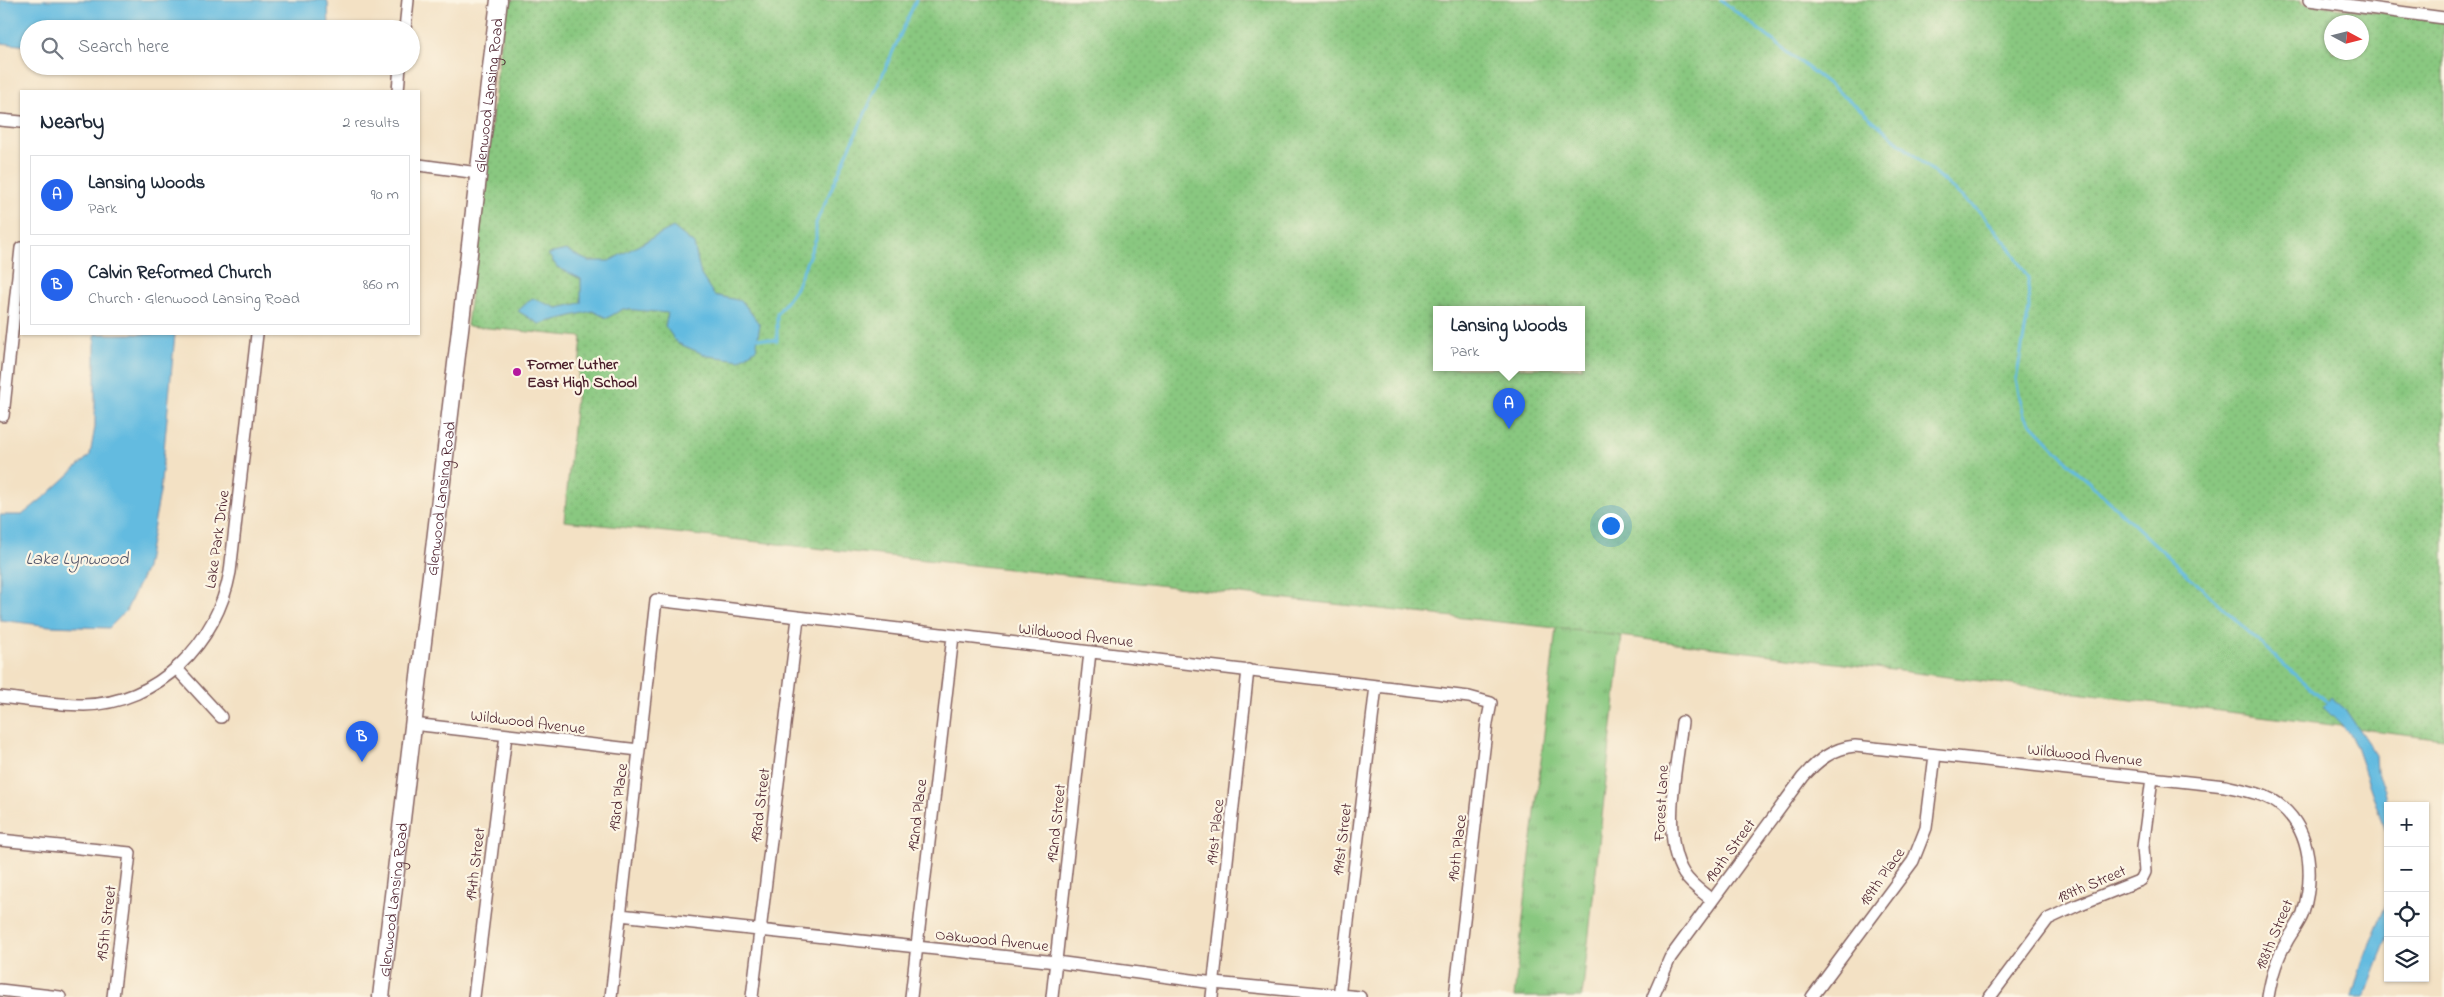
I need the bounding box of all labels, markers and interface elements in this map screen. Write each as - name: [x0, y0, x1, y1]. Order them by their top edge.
- north arrow: [2324, 15, 2369, 60]
- street label: Glenwood Lansing Road: [469, 17, 511, 174]
- search box: [20, 20, 420, 75]
- icon: search: [38, 34, 66, 62]
- text: Search here: [78, 34, 169, 61]
- text: Nearby: [40, 108, 104, 138]
- text: 2 results: [342, 111, 400, 135]
- text: Lansing Woods: [88, 170, 205, 197]
- text: A: [52, 183, 62, 207]
- text: 90 m: [371, 183, 399, 207]
- text: Park: [88, 197, 117, 221]
- text: Calvin Reformed Church: [88, 260, 272, 287]
- text: B: [52, 273, 62, 297]
- text: 860 m: [363, 273, 399, 297]
- text: Church · Glenwood Lansing Road: [88, 287, 300, 311]
- popup: [1433, 306, 1585, 371]
- text: Lansing Woods: [1450, 313, 1568, 340]
- text: Park: [1450, 340, 1479, 364]
- place label: Former Luther East High School: [526, 353, 637, 396]
- marker: Former Luther East High School: [511, 366, 523, 378]
- pin: A: [1493, 388, 1525, 429]
- street label: Glenwood Lansing Road: [421, 420, 463, 577]
- street label: Lake Park Drive: [199, 488, 237, 590]
- your location: [1598, 513, 1624, 539]
- water label: Lake Lynwood: [26, 547, 129, 573]
- street label: Wildwood Avenue: [1017, 617, 1135, 655]
- street label: Wildwood Avenue: [469, 704, 587, 742]
- pin: B: [346, 721, 378, 762]
- street label: Wildwood Avenue: [2026, 738, 2144, 774]
- street label: 193rd Place: [603, 761, 635, 833]
- street label: Forest Lane: [1648, 763, 1676, 843]
- street label: 193rd Street: [745, 766, 778, 844]
- street label: 192nd Place: [902, 777, 934, 853]
- street label: 192nd Street: [1041, 782, 1073, 864]
- street label: 191st Place: [1201, 797, 1231, 866]
- street label: 191st Street: [1327, 801, 1359, 877]
- map controls: [2384, 802, 2429, 982]
- button: +: [2384, 802, 2429, 847]
- street label: 190th Place: [1442, 812, 1474, 883]
- street label: 190th Street: [1699, 814, 1762, 888]
- street label: Glenwood Lansing Road: [373, 821, 416, 978]
- street label: 194th Street: [460, 826, 492, 902]
- street label: 189th Place: [1854, 842, 1912, 911]
- button: −: [2384, 847, 2429, 892]
- street label: 189th Street: [2053, 859, 2131, 910]
- street label: 195th Street: [90, 883, 124, 963]
- button: locate: [2384, 892, 2429, 937]
- street label: 188th Street: [2249, 895, 2301, 974]
- street label: Oakwood Avenue: [934, 923, 1051, 959]
- button: layers: [2384, 937, 2429, 982]

